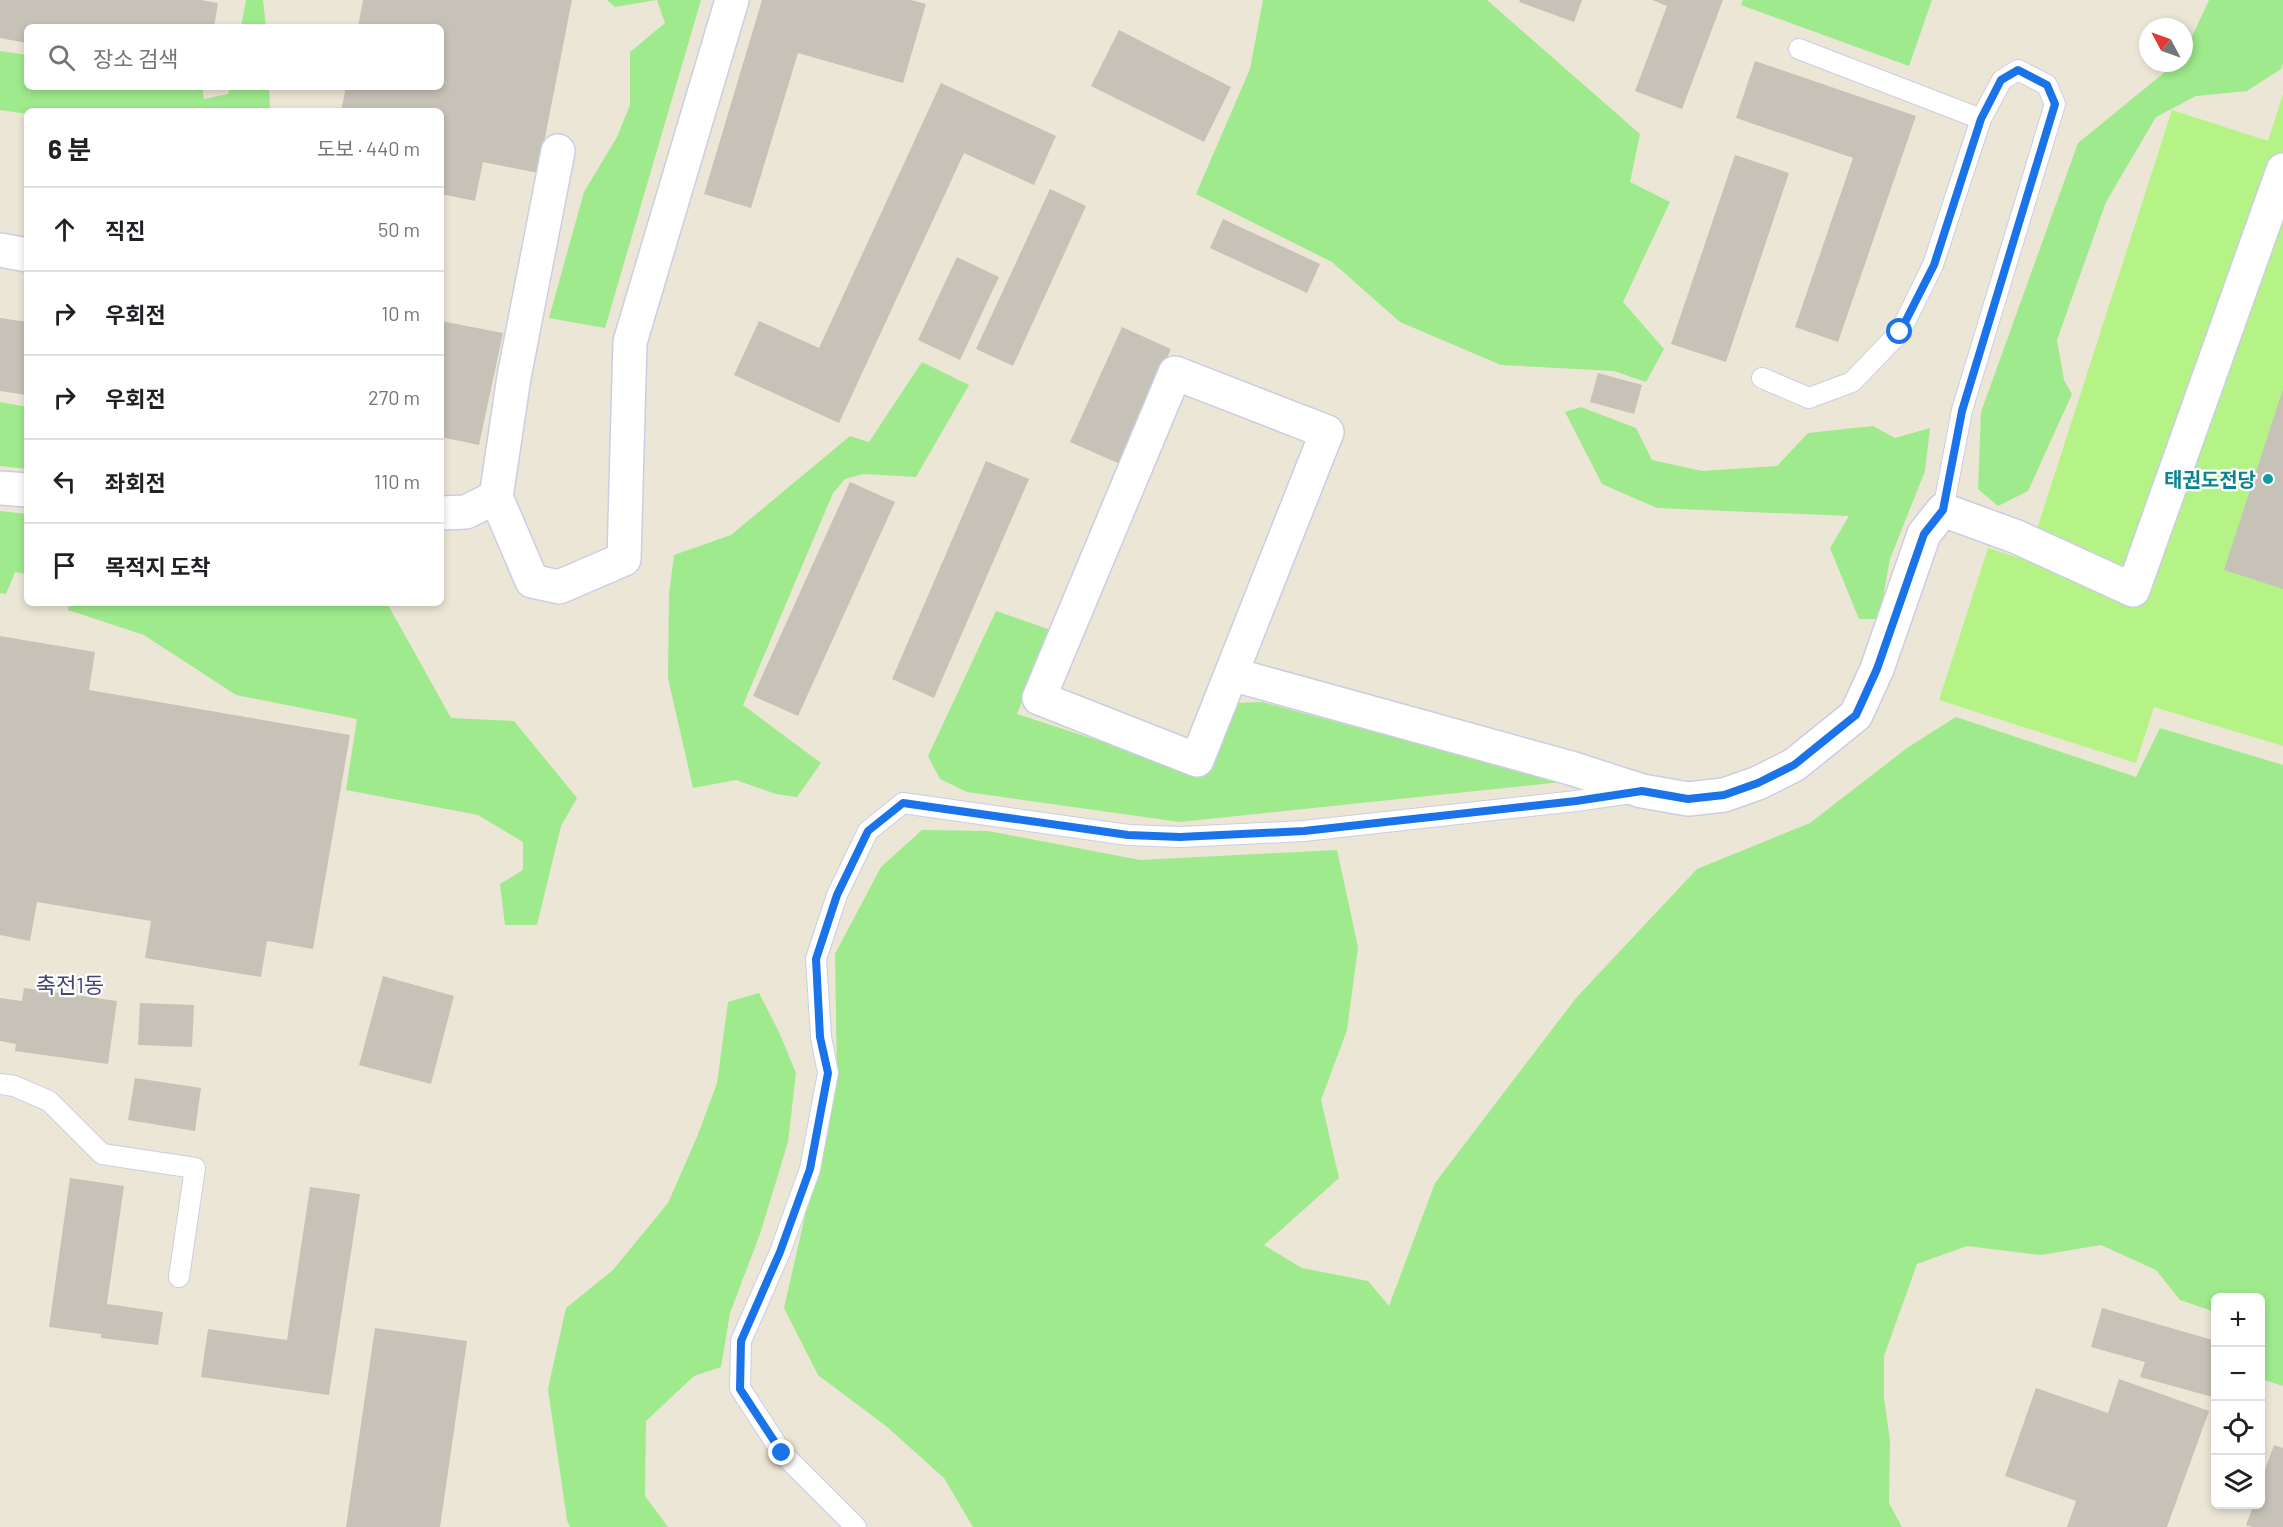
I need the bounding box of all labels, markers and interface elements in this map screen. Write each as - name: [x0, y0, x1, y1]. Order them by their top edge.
- north arrow: [2139, 18, 2193, 72]
- search box: [24, 24, 444, 90]
- icon: search: [45, 41, 78, 74]
- text: 장소 검색: [93, 45, 178, 71]
- text: 6 분: [48, 133, 91, 164]
- text: 도보 · 440 m: [317, 136, 420, 160]
- icon: ahead: [48, 213, 81, 246]
- text: 직진: [105, 217, 145, 243]
- text: 50 m: [378, 217, 420, 241]
- icon: right: [48, 297, 81, 330]
- text: 우회전: [105, 301, 166, 327]
- text: 10 m: [381, 301, 420, 325]
- route start: [1886, 318, 1912, 344]
- icon: right: [48, 381, 81, 414]
- text: 우회전: [105, 385, 166, 411]
- text: 270 m: [368, 385, 420, 409]
- icon: left: [48, 465, 81, 498]
- place label: 태권도전당: [2164, 467, 2256, 491]
- text: 좌회전: [105, 469, 166, 495]
- text: 110 m: [374, 469, 420, 493]
- marker: 태권도전당: [2261, 472, 2275, 486]
- icon: arrive: [48, 549, 81, 582]
- text: 목적지 도착: [105, 553, 211, 579]
- district label: 축전1동: [36, 971, 104, 997]
- map controls: [2211, 1293, 2265, 1509]
- button: +: [2211, 1293, 2265, 1347]
- button: −: [2211, 1347, 2265, 1401]
- button: locate: [2211, 1401, 2265, 1455]
- route end: [768, 1439, 794, 1465]
- button: layers: [2211, 1455, 2265, 1509]

